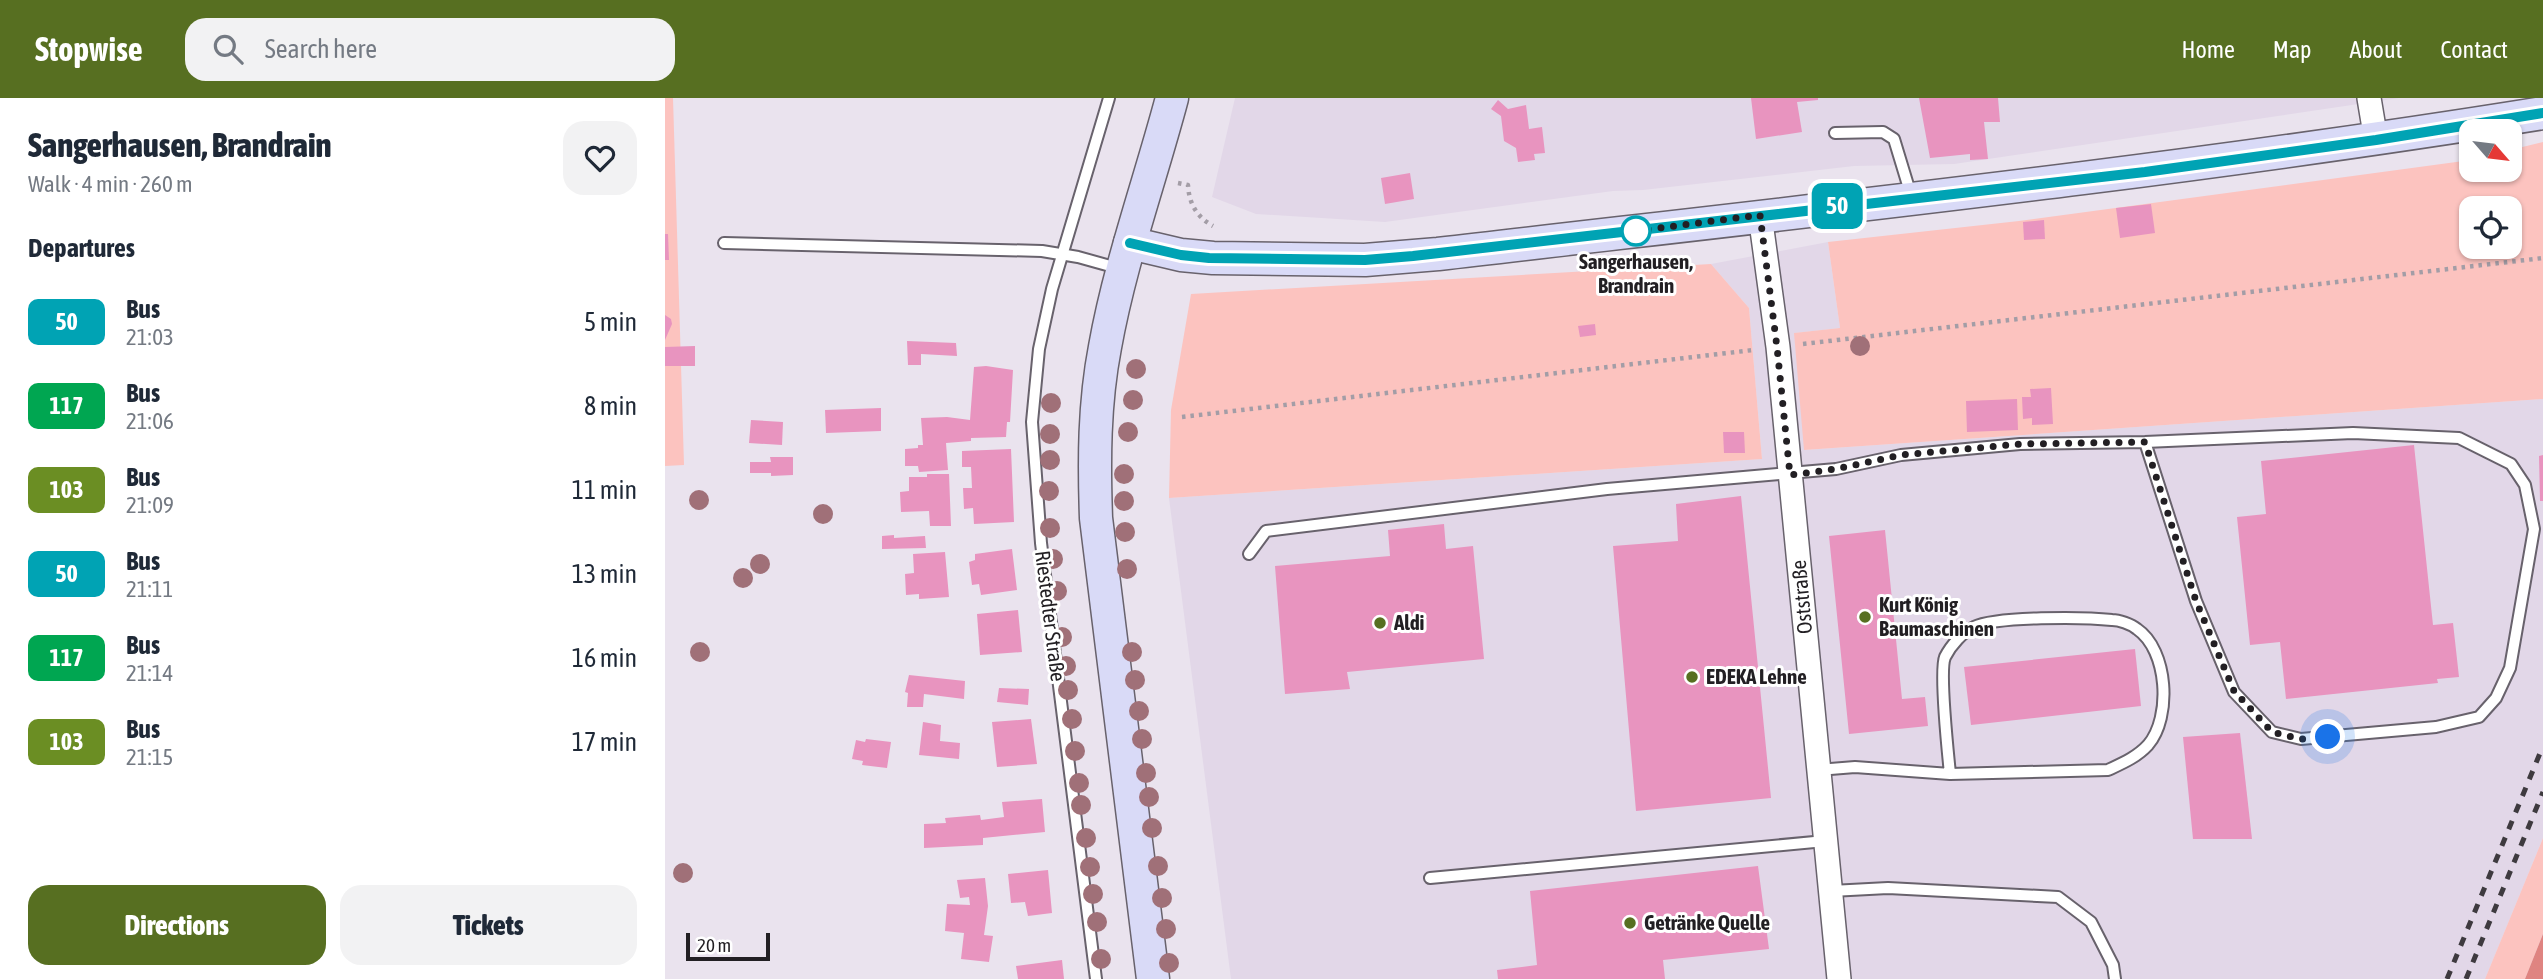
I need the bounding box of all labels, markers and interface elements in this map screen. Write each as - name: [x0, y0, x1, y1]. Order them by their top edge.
- search box: [185, 18, 675, 81]
- text: Stopwise: [35, 30, 143, 68]
- icon: search: [209, 30, 247, 68]
- text: Search here: [265, 34, 377, 64]
- text: Home: [2181, 36, 2235, 63]
- text: Map: [2273, 36, 2311, 63]
- text: About: [2349, 36, 2402, 63]
- text: Contact: [2440, 36, 2508, 63]
- north arrow: [2459, 119, 2522, 182]
- map controls: [2459, 119, 2522, 259]
- button: heart: [563, 121, 637, 195]
- text: Sangerhausen, Brandrain: [28, 126, 332, 164]
- text: Walk · 4 min · 260 m: [28, 171, 192, 197]
- line badge: 50: [1805, 183, 1869, 229]
- text: 50: [1826, 192, 1848, 219]
- button: locate: [2459, 196, 2522, 259]
- marker: Sangerhausen, Brandrain: [1621, 216, 1651, 246]
- text: Departures: [28, 233, 135, 263]
- place label: Sangerhausen, Brandrain: [1579, 249, 1693, 297]
- text: Bus: [126, 294, 160, 324]
- text: 5 min: [584, 307, 637, 337]
- text: 50: [55, 308, 78, 335]
- text: 21:03: [126, 324, 174, 350]
- text: Bus: [126, 378, 160, 408]
- text: 8 min: [584, 391, 637, 421]
- text: 117: [50, 392, 83, 419]
- text: 21:06: [126, 408, 174, 434]
- text: Bus: [126, 462, 160, 492]
- text: 11 min: [572, 475, 637, 505]
- text: 103: [50, 476, 83, 503]
- text: 21:09: [126, 492, 174, 518]
- text: Bus: [126, 546, 160, 576]
- street label: Riestedter Straße: [1031, 549, 1071, 683]
- text: 13 min: [572, 559, 637, 589]
- street label: Oststraße: [1786, 559, 1816, 635]
- text: 50: [55, 560, 78, 587]
- text: 21:11: [126, 576, 173, 602]
- place label: Kurt König Baumaschinen: [1879, 592, 1994, 640]
- marker: Kurt König Baumaschinen: [1857, 609, 1873, 625]
- place label: Aldi: [1393, 610, 1424, 634]
- marker: Aldi: [1372, 615, 1388, 631]
- text: Bus: [126, 630, 160, 660]
- text: 16 min: [572, 643, 637, 673]
- text: 117: [50, 644, 83, 671]
- text: 21:14: [126, 660, 173, 686]
- place label: EDEKA Lehne: [1706, 664, 1807, 688]
- marker: EDEKA Lehne: [1684, 669, 1700, 685]
- text: Bus: [126, 714, 160, 744]
- your location: [2310, 719, 2345, 754]
- text: 17 min: [572, 727, 637, 757]
- text: 103: [50, 728, 83, 755]
- text: 21:15: [126, 744, 173, 770]
- button: Directions: [28, 885, 326, 965]
- button: Tickets: [340, 885, 637, 965]
- place label: Getränke Quelle: [1644, 910, 1770, 934]
- marker: Getränke Quelle: [1622, 915, 1638, 931]
- scale bar: [686, 930, 770, 962]
- text: 20 m: [697, 934, 731, 956]

